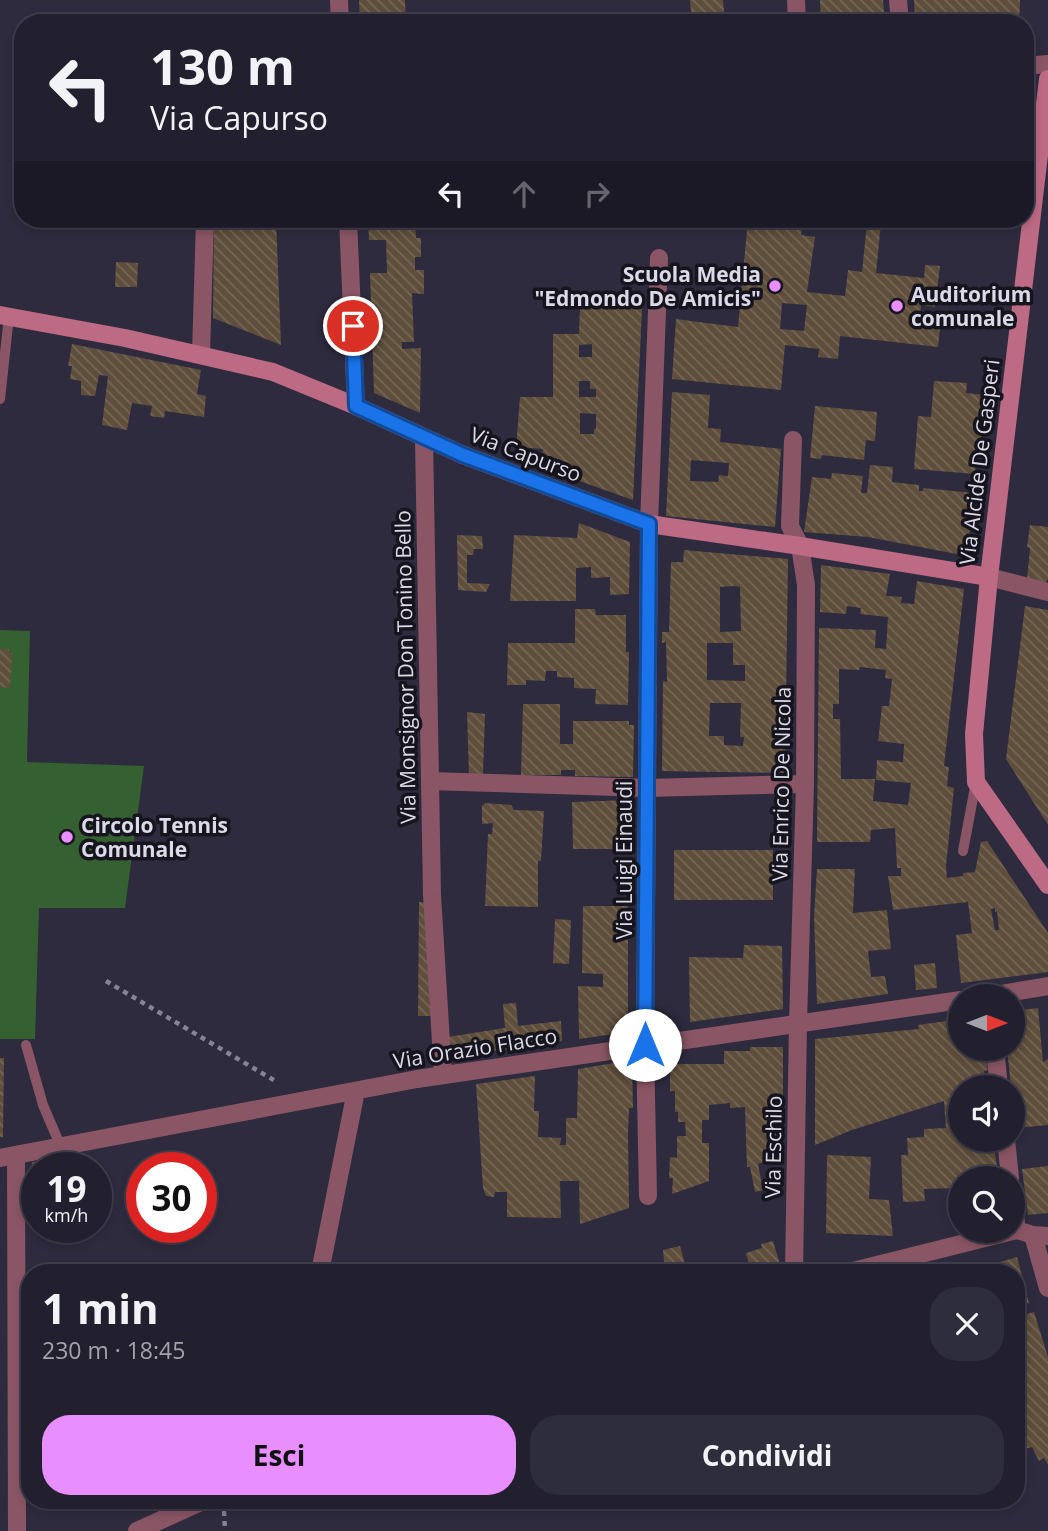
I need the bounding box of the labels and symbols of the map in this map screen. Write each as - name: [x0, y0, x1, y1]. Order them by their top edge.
- place label: Scuola Media "Edmondo De Amicis": [534, 260, 761, 312]
- marker: Scuola Media "Edmondo De Amicis": [767, 278, 783, 294]
- place label: Auditorium comunale: [911, 280, 1031, 332]
- pin: [323, 296, 383, 356]
- marker: Auditorium comunale: [889, 298, 905, 314]
- street label: Via Alcide De Gasperi: [952, 358, 1006, 566]
- street label: Via Capurso: [466, 420, 586, 488]
- street label: Via Monsignor Don Tonino Bello: [388, 510, 422, 824]
- street label: Via Enrico De Nicola: [765, 686, 797, 882]
- street label: Via Luigi Einaudi: [610, 781, 638, 939]
- place label: Circolo Tennis Comunale: [81, 811, 228, 863]
- marker: Circolo Tennis Comunale: [59, 829, 75, 845]
- north arrow: [948, 984, 1026, 1060]
- position arrow: [608, 1008, 682, 1082]
- street label: Via Orazio Flacco: [391, 1021, 559, 1075]
- street label: Via Eschilo: [758, 1095, 788, 1199]
- speed limit sign: 30: [126, 1152, 217, 1243]

